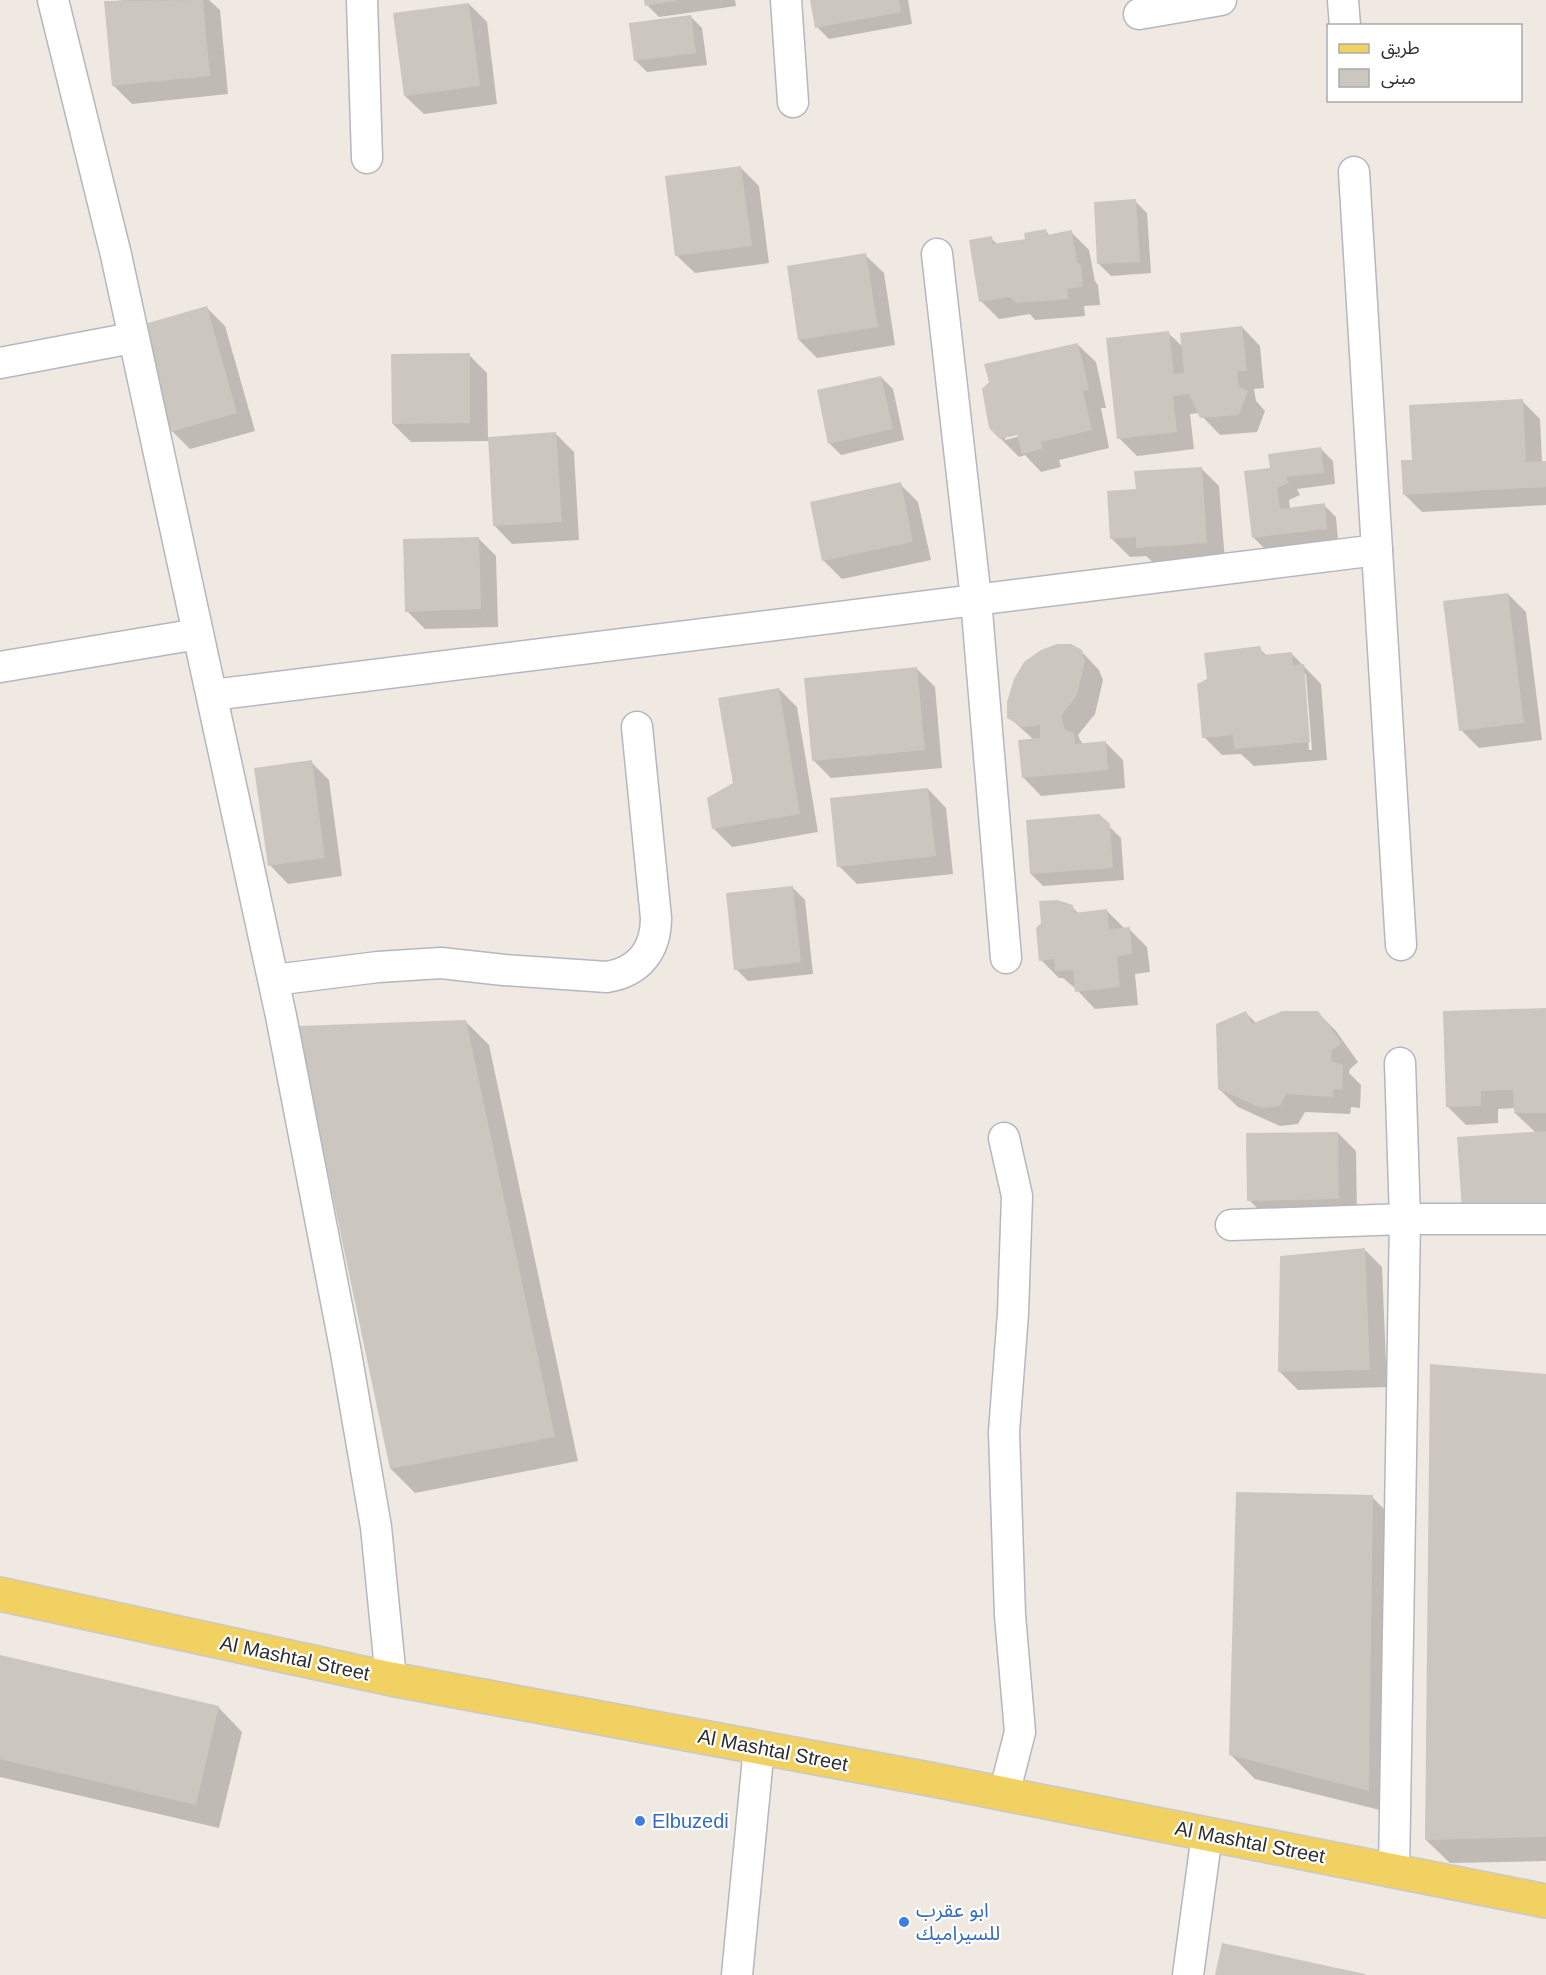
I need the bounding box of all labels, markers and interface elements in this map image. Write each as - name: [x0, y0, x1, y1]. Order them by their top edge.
- legend: [1327, 24, 1522, 102]
- text: طريق: [1381, 38, 1420, 59]
- text: مبنى: [1381, 68, 1416, 89]
- street label: Al Mashtal Street: [218, 1631, 372, 1685]
- street label: Al Mashtal Street: [696, 1725, 850, 1775]
- place label: Elbuzedi: [652, 1810, 729, 1832]
- marker: Elbuzedi: [633, 1814, 647, 1828]
- street label: Al Mashtal Street: [1173, 1817, 1327, 1867]
- place label: ابو عقرب للسيراميك: [916, 1899, 1000, 1945]
- marker: ابو عقرب للسيراميك: [897, 1915, 911, 1929]

